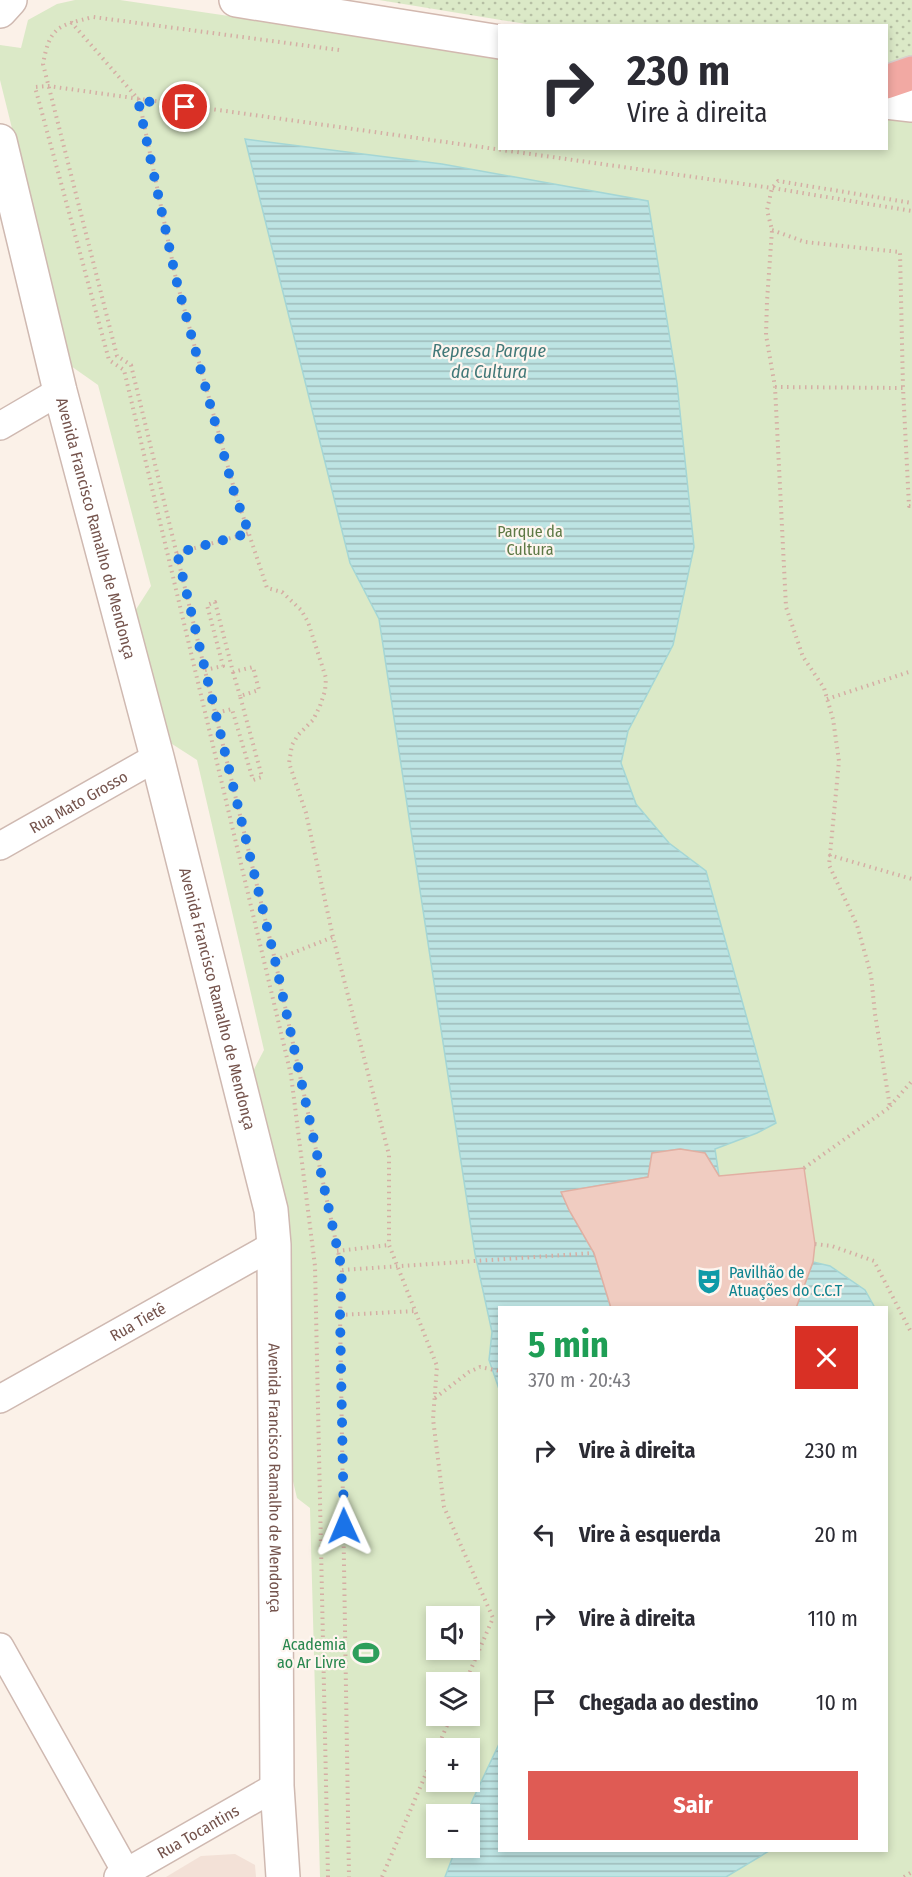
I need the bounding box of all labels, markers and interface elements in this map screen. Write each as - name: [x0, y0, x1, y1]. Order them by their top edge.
- text: 230 m: [627, 46, 730, 96]
- icon: right: [528, 48, 606, 126]
- pin: [159, 81, 210, 132]
- icon: arrive: [168, 90, 201, 123]
- text: Vire à direita: [627, 97, 767, 129]
- water label: Represa Parque da Cultura: [432, 340, 546, 383]
- street label: Avenida Francisco Ramalho de Mendonça: [53, 395, 140, 661]
- park label: Parque da Cultura: [497, 522, 563, 559]
- street label: Rua Mato Grosso: [26, 766, 131, 837]
- street label: Avenida Francisco Ramalho de Mendonça: [176, 866, 260, 1132]
- place label: Pavilhão de Atuações do C.C.T: [729, 1263, 843, 1300]
- theatre icon: Pavilhão de Atuações do C.C.T: [694, 1266, 724, 1296]
- street label: Rua Tietê: [106, 1298, 169, 1345]
- text: 5 min: [528, 1323, 609, 1367]
- button: close: [795, 1326, 858, 1389]
- street label: Avenida Francisco Ramalho de Mendonça: [265, 1343, 286, 1613]
- text: 370 m · 20:43: [528, 1368, 631, 1392]
- icon: right: [528, 1434, 561, 1467]
- text: Vire à direita: [579, 1437, 695, 1464]
- text: 230 m: [805, 1437, 858, 1464]
- position arrow: [312, 1494, 376, 1558]
- icon: left: [528, 1518, 561, 1551]
- text: Vire à esquerda: [579, 1521, 721, 1548]
- text: 20 m: [815, 1521, 858, 1548]
- icon: right: [528, 1602, 561, 1635]
- text: Vire à direita: [579, 1605, 695, 1632]
- text: 110 m: [808, 1605, 858, 1632]
- map controls: [426, 1606, 480, 1858]
- button: sound: [426, 1606, 480, 1660]
- place label: Academia ao Ar Livre: [277, 1635, 346, 1672]
- sports icon: Academia ao Ar Livre: [351, 1638, 381, 1668]
- button: layers: [426, 1672, 480, 1726]
- icon: arrive: [528, 1686, 561, 1719]
- text: Chegada ao destino: [579, 1689, 759, 1716]
- text: 10 m: [816, 1689, 858, 1716]
- button: +: [426, 1738, 480, 1792]
- button: Sair: [528, 1771, 858, 1840]
- street label: Rua Tocantins: [154, 1800, 242, 1862]
- button: −: [426, 1804, 480, 1858]

